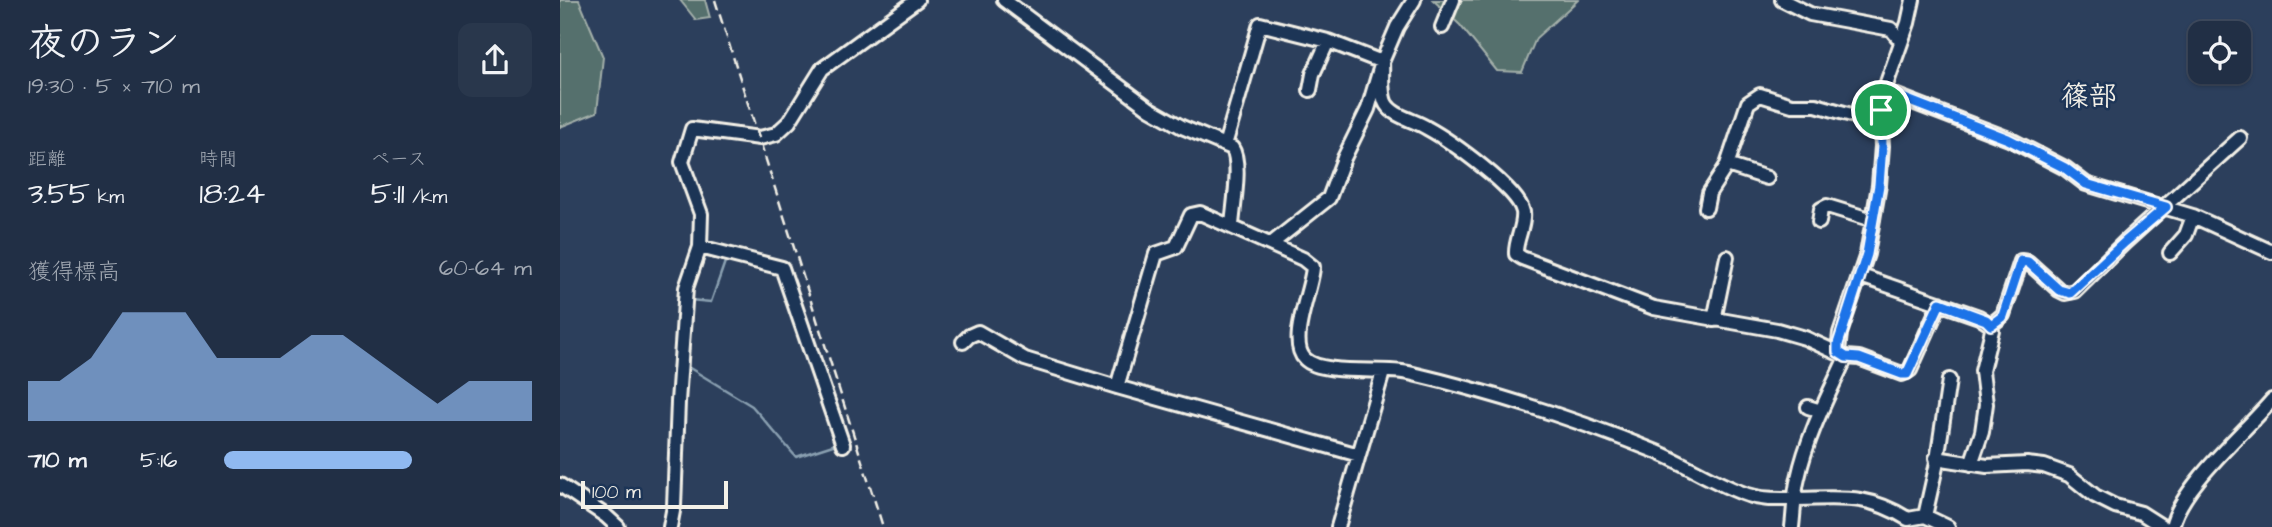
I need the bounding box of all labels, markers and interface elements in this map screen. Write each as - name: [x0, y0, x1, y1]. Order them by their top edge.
- text: 夜のラン: [28, 18, 180, 70]
- map controls: [2188, 21, 2251, 84]
- button: locate: [2188, 21, 2251, 84]
- button: share: [458, 23, 532, 97]
- text: 19:30 · 5 × 710 m: [28, 70, 200, 102]
- district label: 篠部: [2061, 77, 2117, 116]
- pin: [1851, 80, 1911, 140]
- icon: arrive: [1862, 91, 1900, 129]
- text: 距離: [28, 146, 66, 173]
- text: 時間: [199, 146, 237, 173]
- text: ペース: [371, 146, 427, 173]
- text: 3.55: [28, 173, 90, 215]
- text: 18:24: [199, 173, 265, 215]
- text: 5:11: [371, 173, 405, 215]
- text: km: [90, 184, 124, 211]
- text: /km: [405, 184, 447, 211]
- text: 60–64 m: [439, 252, 532, 284]
- text: 獲得標高: [28, 256, 120, 288]
- text: 710 m: [28, 444, 87, 476]
- text: 5:16: [140, 444, 178, 476]
- scale bar: [581, 478, 728, 510]
- text: 100 m: [592, 479, 641, 506]

